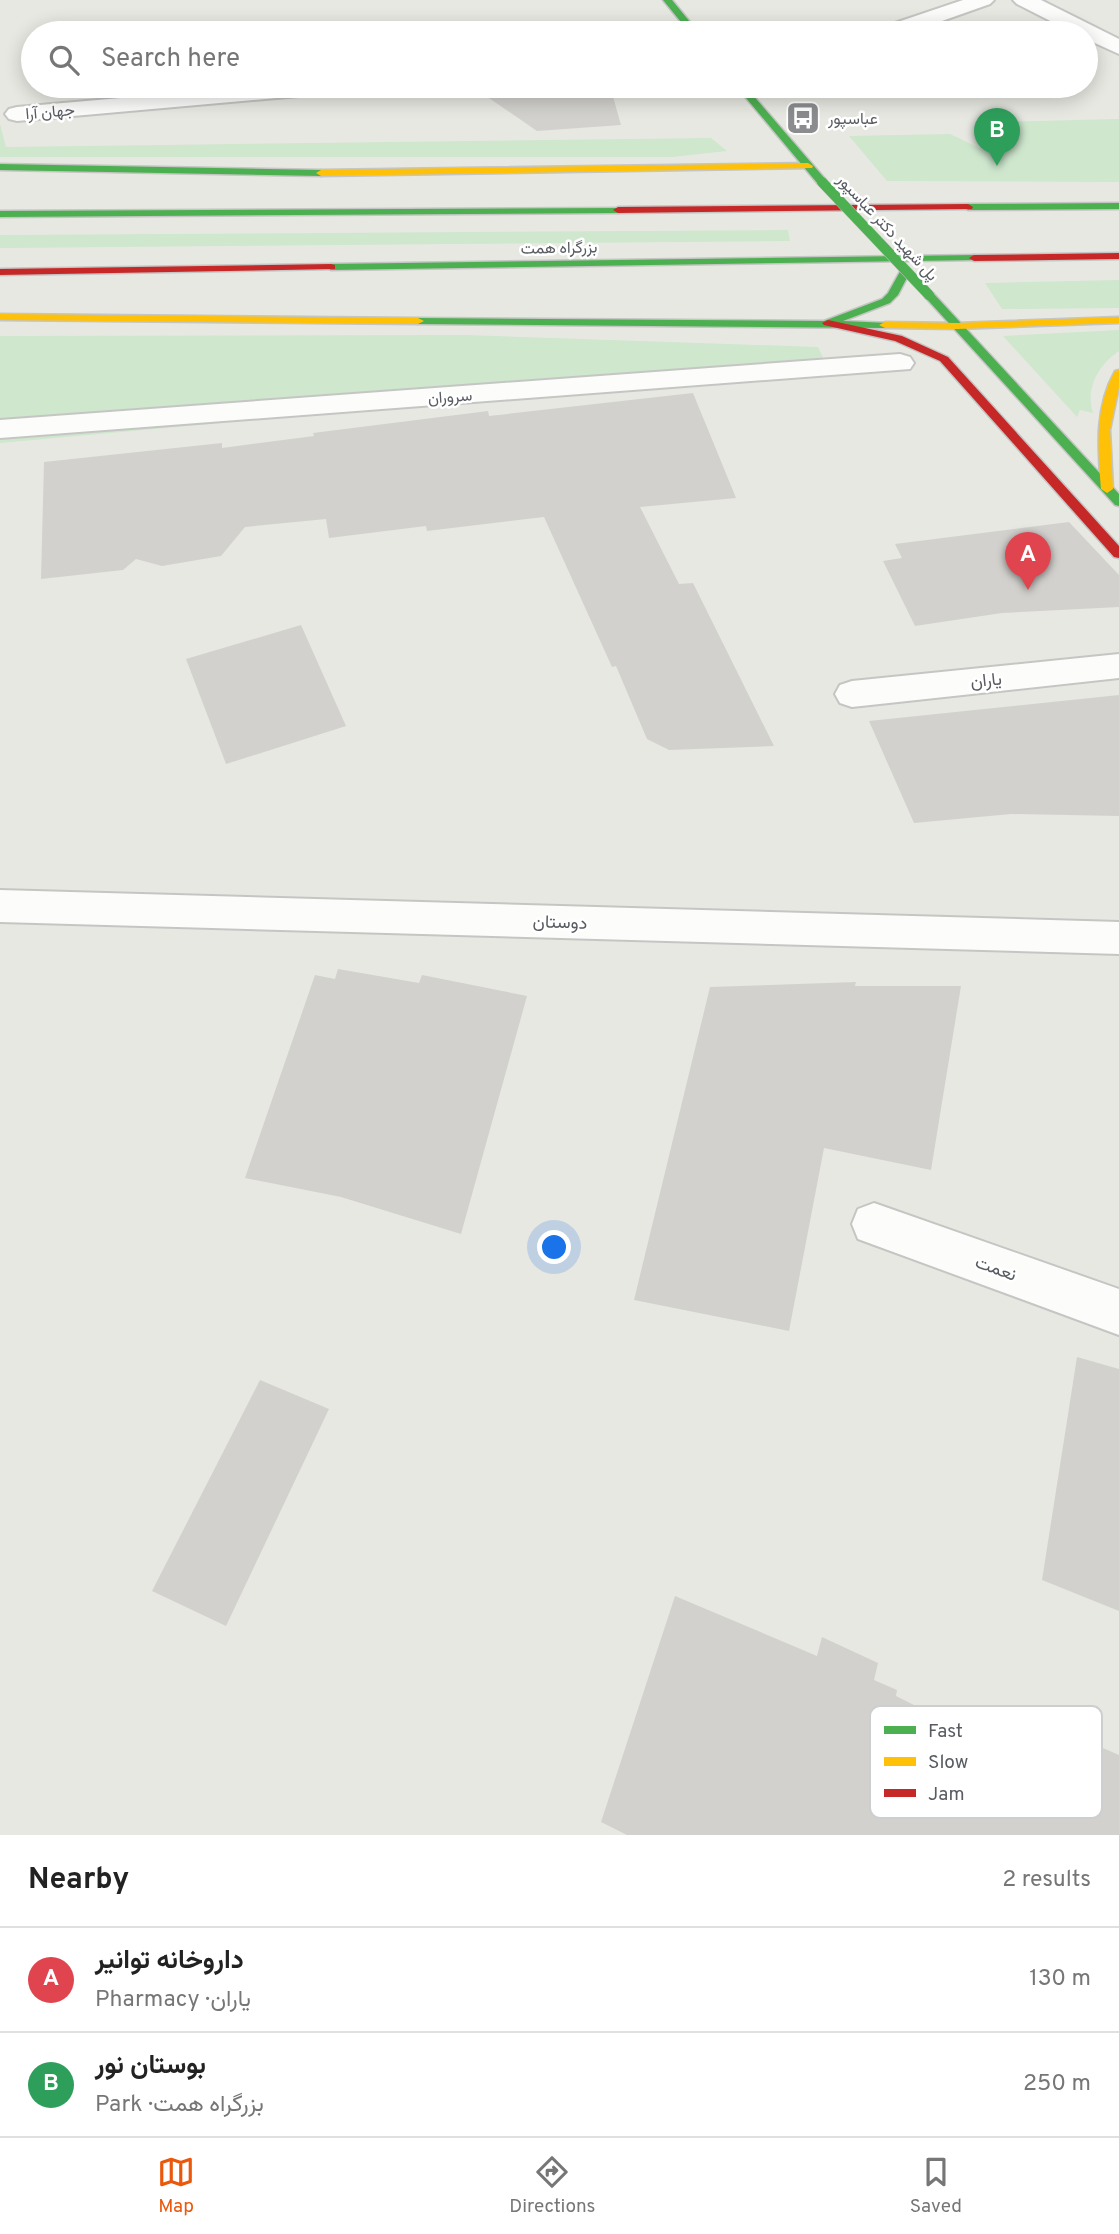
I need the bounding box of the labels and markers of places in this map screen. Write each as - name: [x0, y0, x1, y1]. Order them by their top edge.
- bus stop icon: عباسپور: [784, 99, 822, 137]
- pin: B: [974, 108, 1020, 166]
- place label: عباسپور: [827, 110, 878, 130]
- pin: A: [1005, 532, 1051, 590]

